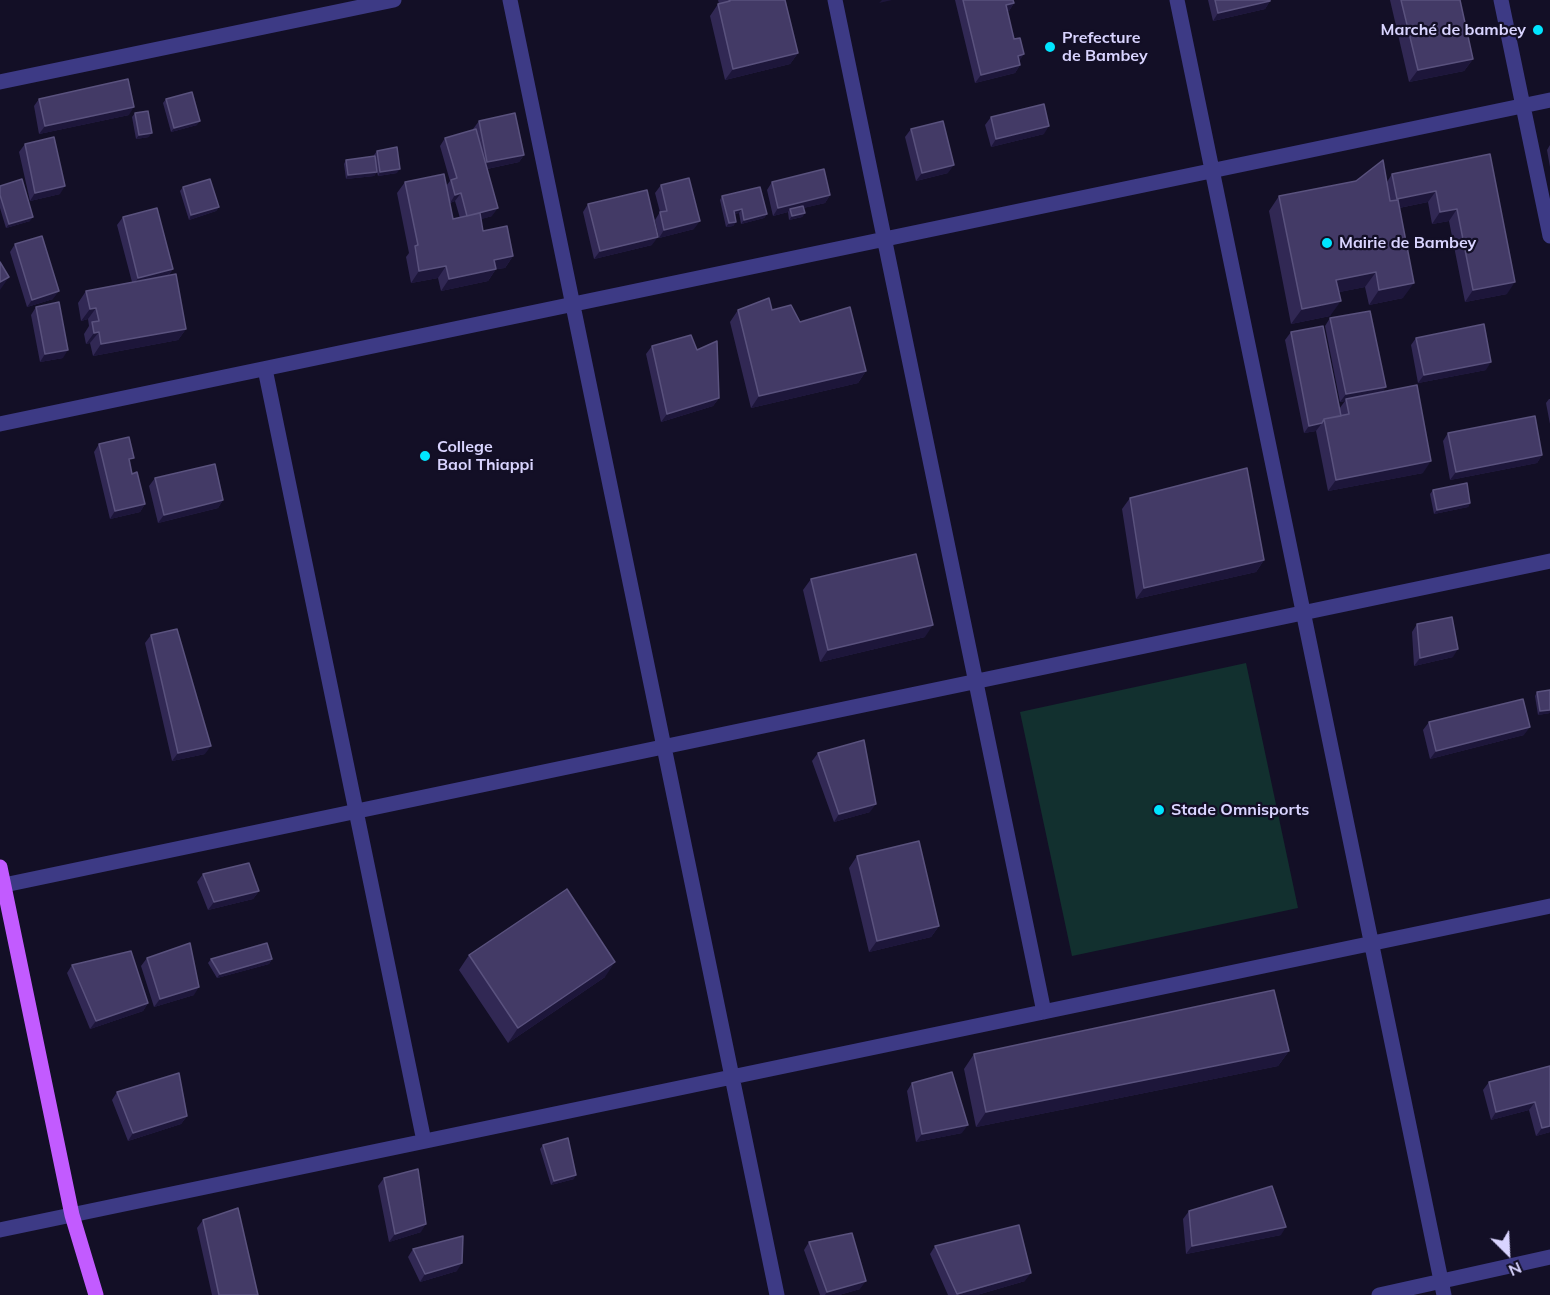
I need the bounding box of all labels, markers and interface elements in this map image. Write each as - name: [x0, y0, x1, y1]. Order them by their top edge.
- place label: Marché de bambey: [1381, 20, 1526, 40]
- marker: Marché de bambey: [1531, 23, 1545, 37]
- place label: Prefecture de Bambey: [1062, 28, 1148, 66]
- marker: Prefecture de Bambey: [1043, 40, 1057, 54]
- place label: Mairie de Bambey: [1339, 233, 1476, 253]
- marker: Mairie de Bambey: [1320, 236, 1334, 250]
- place label: College Baol Thiappi: [437, 437, 534, 475]
- marker: College Baol Thiappi: [418, 449, 432, 463]
- place label: Stade Omnisports: [1171, 800, 1309, 820]
- marker: Stade Omnisports: [1152, 803, 1166, 817]
- north arrow: [1478, 1223, 1538, 1283]
- text: N: [1506, 1258, 1525, 1281]

